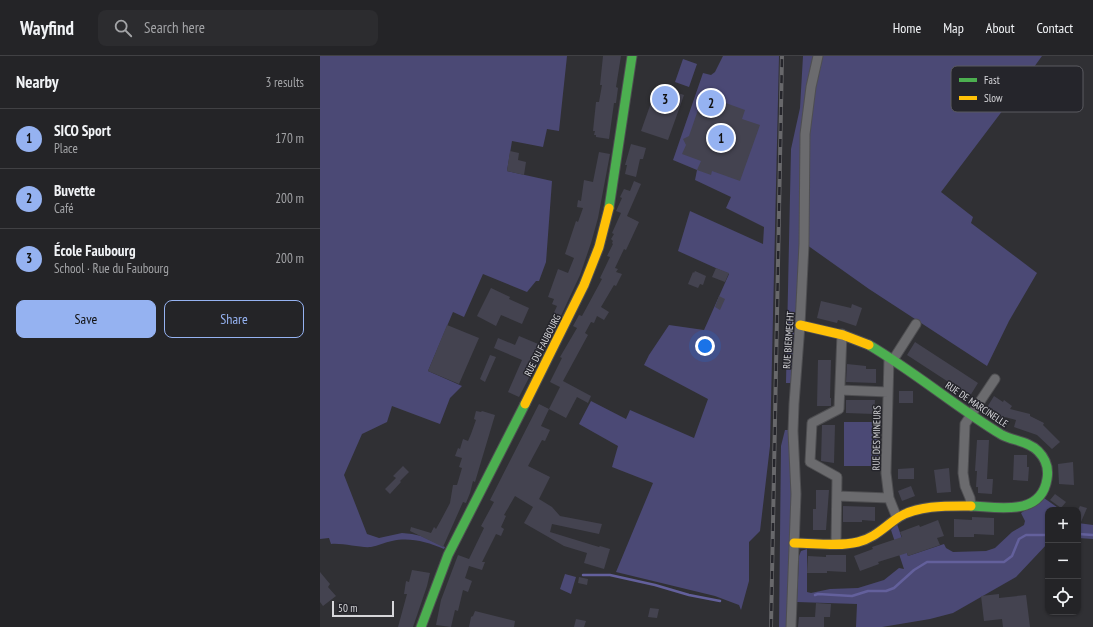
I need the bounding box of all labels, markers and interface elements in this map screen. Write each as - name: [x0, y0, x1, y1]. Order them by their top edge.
- search box: [98, 10, 378, 46]
- text: Wayfind: [20, 16, 74, 40]
- icon: search: [112, 17, 134, 39]
- text: Search here: [144, 18, 205, 37]
- text: Home: [893, 19, 921, 37]
- text: Map: [943, 19, 964, 37]
- text: About: [986, 19, 1015, 37]
- text: Contact: [1037, 19, 1073, 37]
- legend: [951, 66, 1083, 112]
- text: Nearby: [16, 71, 59, 93]
- text: Fast: [984, 73, 1000, 87]
- text: 3 results: [265, 74, 304, 91]
- pin: 3: [652, 84, 678, 114]
- pin: 2: [698, 88, 724, 118]
- text: Slow: [984, 91, 1003, 105]
- text: SICO Sport: [54, 121, 111, 140]
- pin: 1: [708, 123, 734, 153]
- text: 1: [26, 130, 32, 147]
- text: 170 m: [275, 130, 304, 147]
- text: Place: [54, 140, 78, 157]
- text: Buvette: [54, 181, 95, 200]
- text: 2: [26, 190, 32, 207]
- text: 200 m: [275, 190, 304, 207]
- text: Café: [54, 200, 74, 217]
- text: École Faubourg: [54, 241, 136, 260]
- text: 3: [26, 250, 32, 267]
- text: 200 m: [275, 250, 304, 267]
- text: School · Rue du Faubourg: [54, 260, 169, 277]
- button: Save: [16, 300, 156, 338]
- button: Share: [164, 300, 304, 338]
- street label: RUE BIERMECHT: [780, 310, 797, 369]
- street label: RUE DU FAUBOURG: [521, 312, 564, 378]
- your location: [695, 336, 715, 356]
- street label: RUE DE MARCINELLE: [943, 379, 1011, 430]
- street label: RUE DES MINEURS: [869, 405, 884, 471]
- map controls: [1045, 507, 1081, 615]
- button: +: [1045, 507, 1081, 543]
- button: −: [1045, 543, 1081, 579]
- button: locate: [1045, 579, 1081, 615]
- scale bar: [332, 599, 394, 618]
- text: 50 m: [338, 601, 357, 615]

